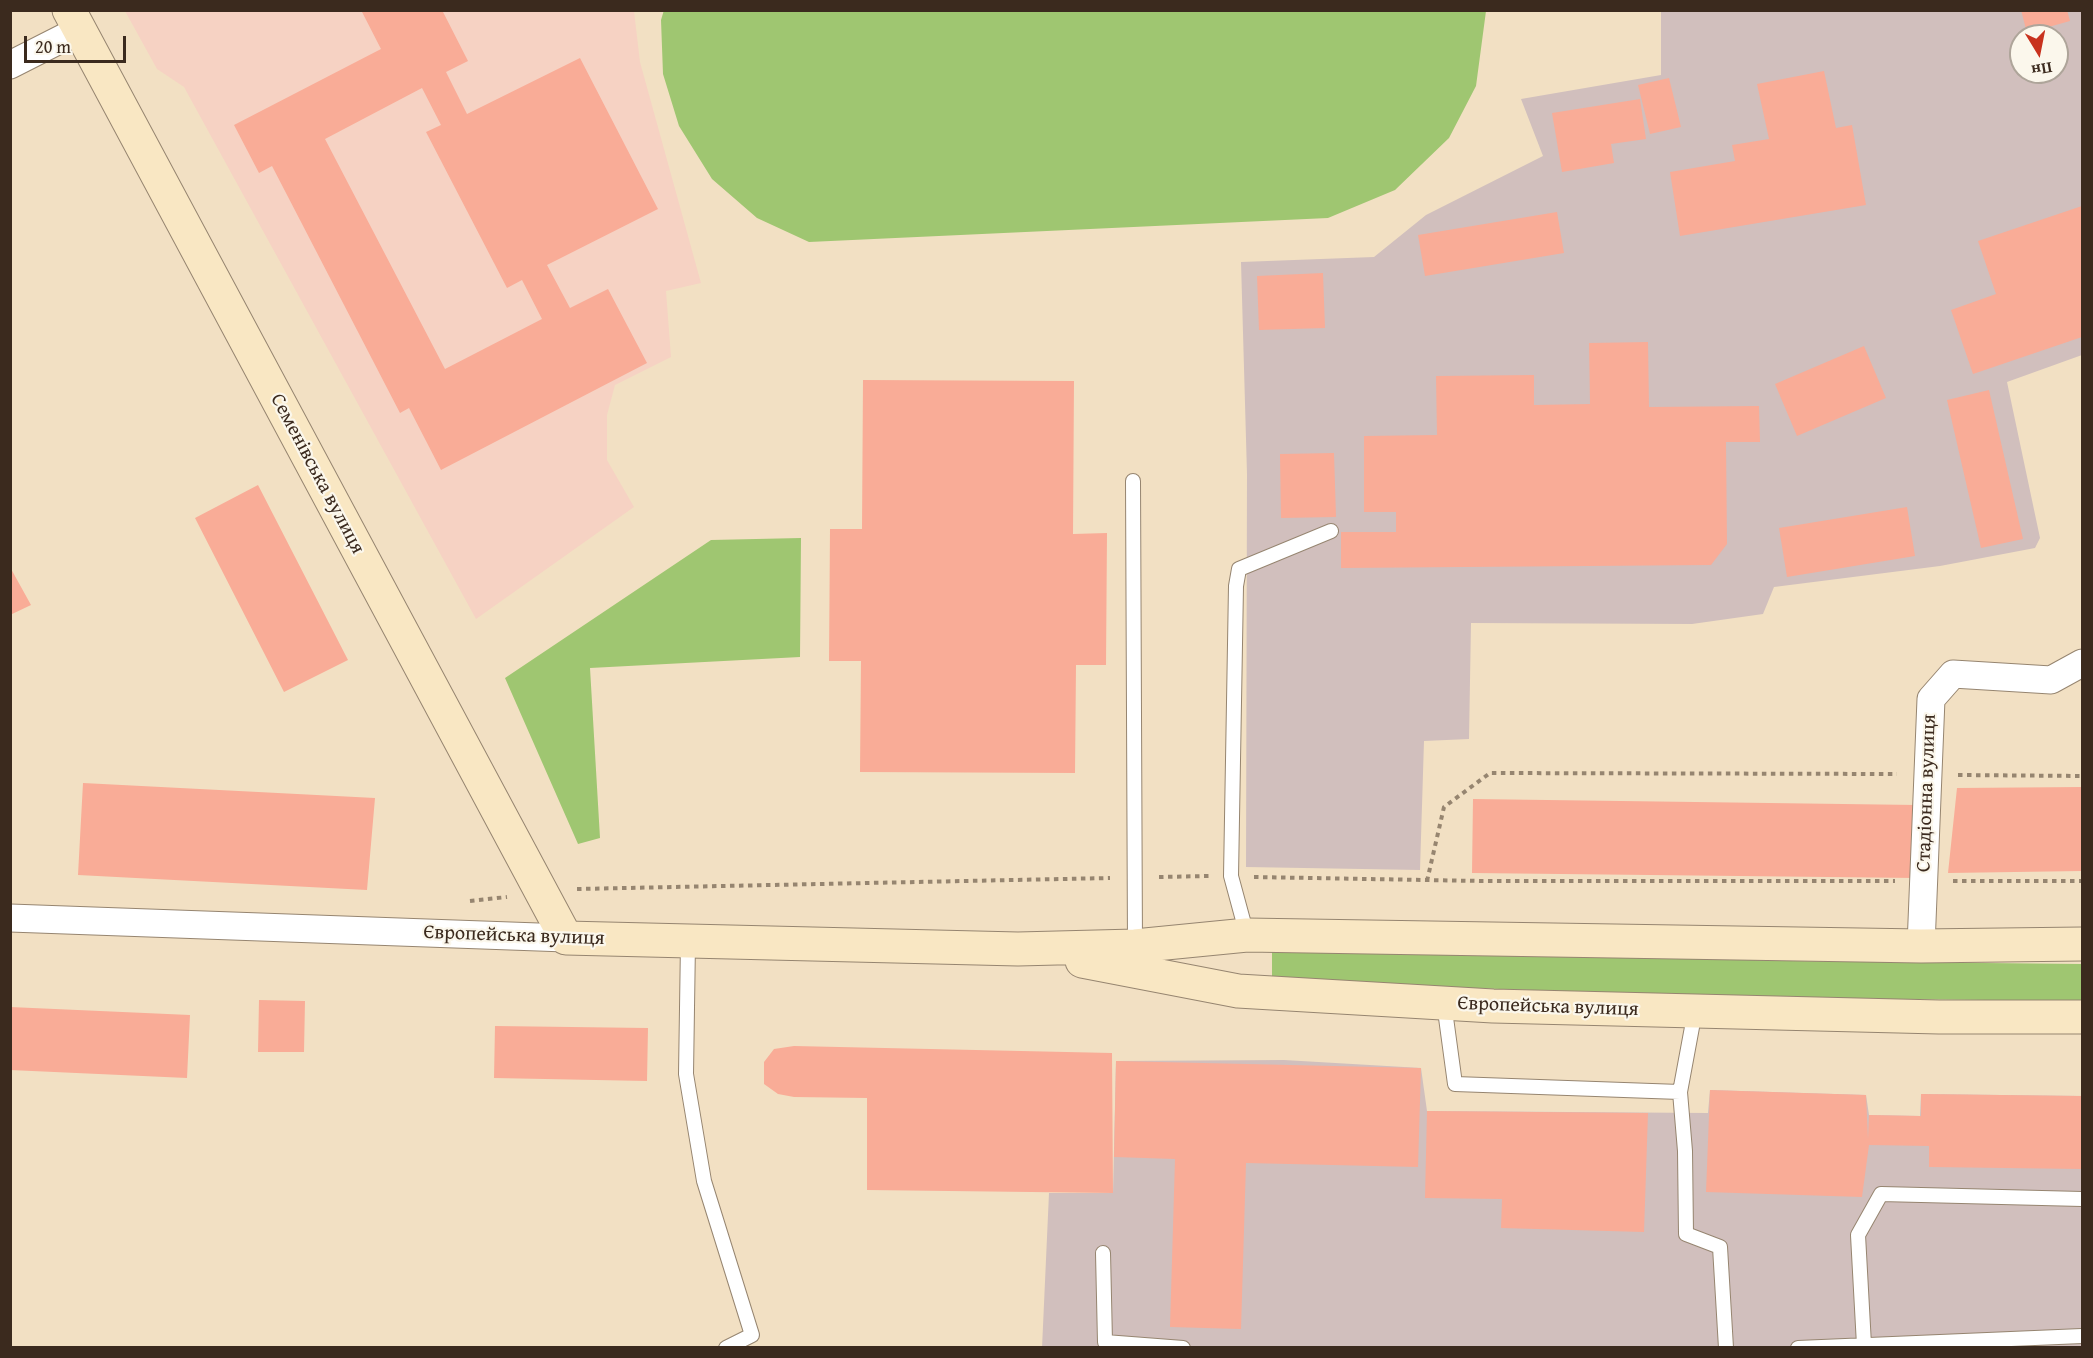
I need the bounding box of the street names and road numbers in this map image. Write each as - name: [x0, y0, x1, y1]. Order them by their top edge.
- street label: Семенівська вулиця: [265, 390, 369, 558]
- street label: Стадіонна вулиця: [1912, 714, 1942, 872]
- street label: Європейська вулиця: [423, 921, 605, 951]
- street label: Європейська вулиця: [1457, 992, 1639, 1022]

